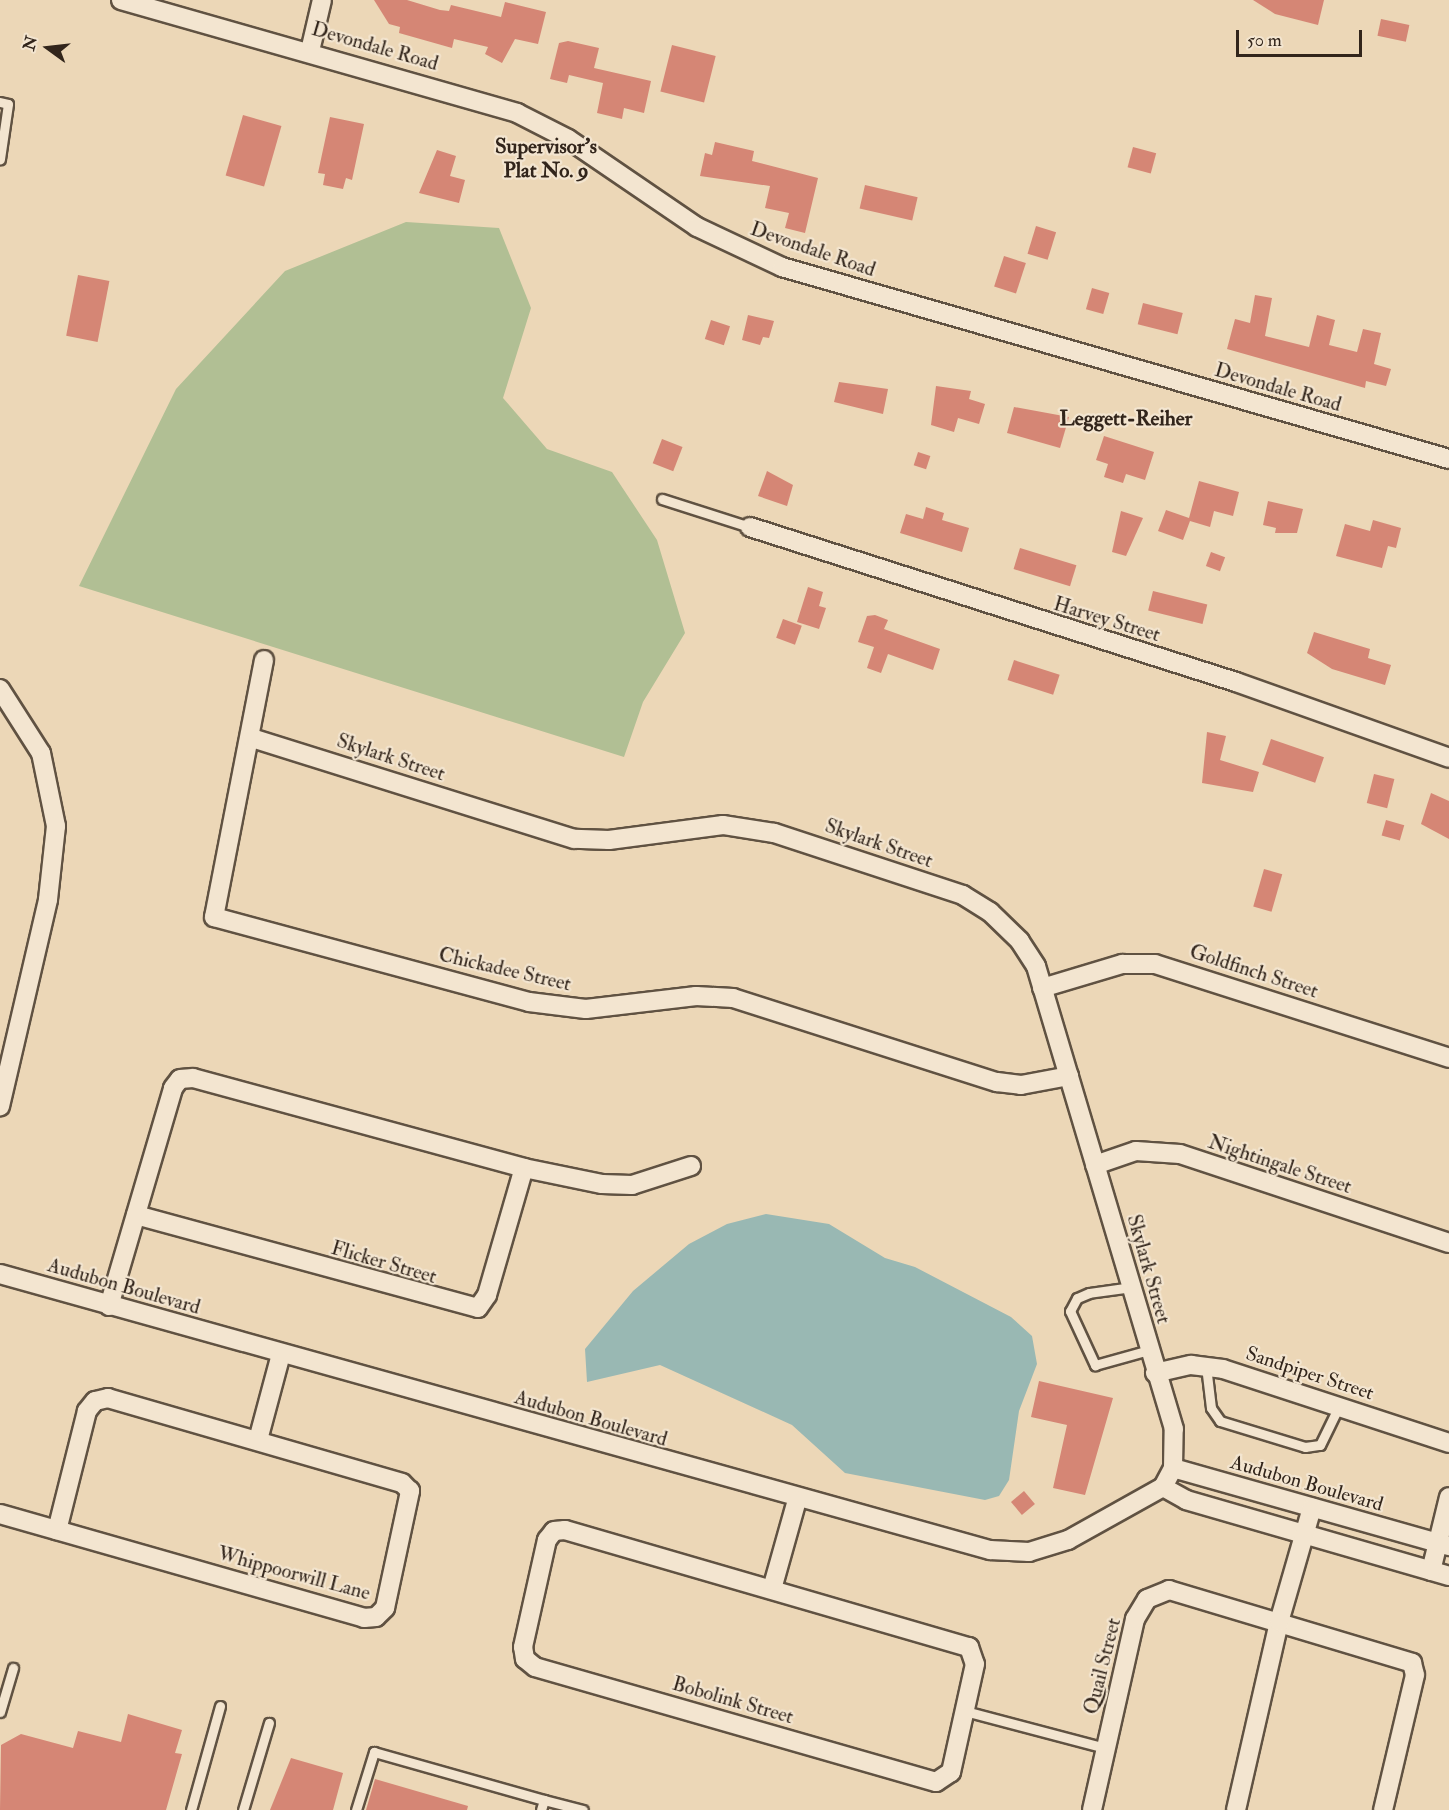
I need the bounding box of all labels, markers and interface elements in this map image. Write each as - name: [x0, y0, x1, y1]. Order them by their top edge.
- street label: Devondale Road: [309, 16, 441, 76]
- north arrow: [18, 18, 78, 78]
- scale bar: [1239, 18, 1365, 56]
- text: 50 m: [1247, 29, 1282, 52]
- text: N: [19, 34, 42, 53]
- district label: Supervisor's Plat No. 9: [495, 134, 597, 184]
- street label: Devondale Road: [747, 216, 879, 282]
- street label: Devondale Road: [1212, 357, 1344, 417]
- district label: Leggett-Reiher: [1060, 406, 1192, 432]
- street label: Harvey Street: [1051, 591, 1163, 647]
- street label: Skylark Street: [334, 728, 448, 786]
- street label: Skylark Street: [822, 813, 936, 873]
- street label: Goldfinch Street: [1187, 939, 1321, 1003]
- street label: Chickadee Street: [437, 942, 573, 996]
- street label: Nightingale Street: [1205, 1130, 1355, 1198]
- street label: Skylark Street: [1122, 1212, 1176, 1326]
- street label: Flicker Street: [329, 1236, 439, 1288]
- street label: Audubon Boulevard: [45, 1253, 203, 1319]
- street label: Sandpiper Street: [1243, 1341, 1377, 1405]
- street label: Audubon Boulevard: [512, 1385, 670, 1451]
- street label: Audubon Boulevard: [1228, 1450, 1386, 1516]
- street label: Whippoorwill Lane: [215, 1541, 373, 1605]
- street label: Quail Street: [1078, 1615, 1126, 1717]
- street label: Bobolink Street: [670, 1671, 796, 1729]

